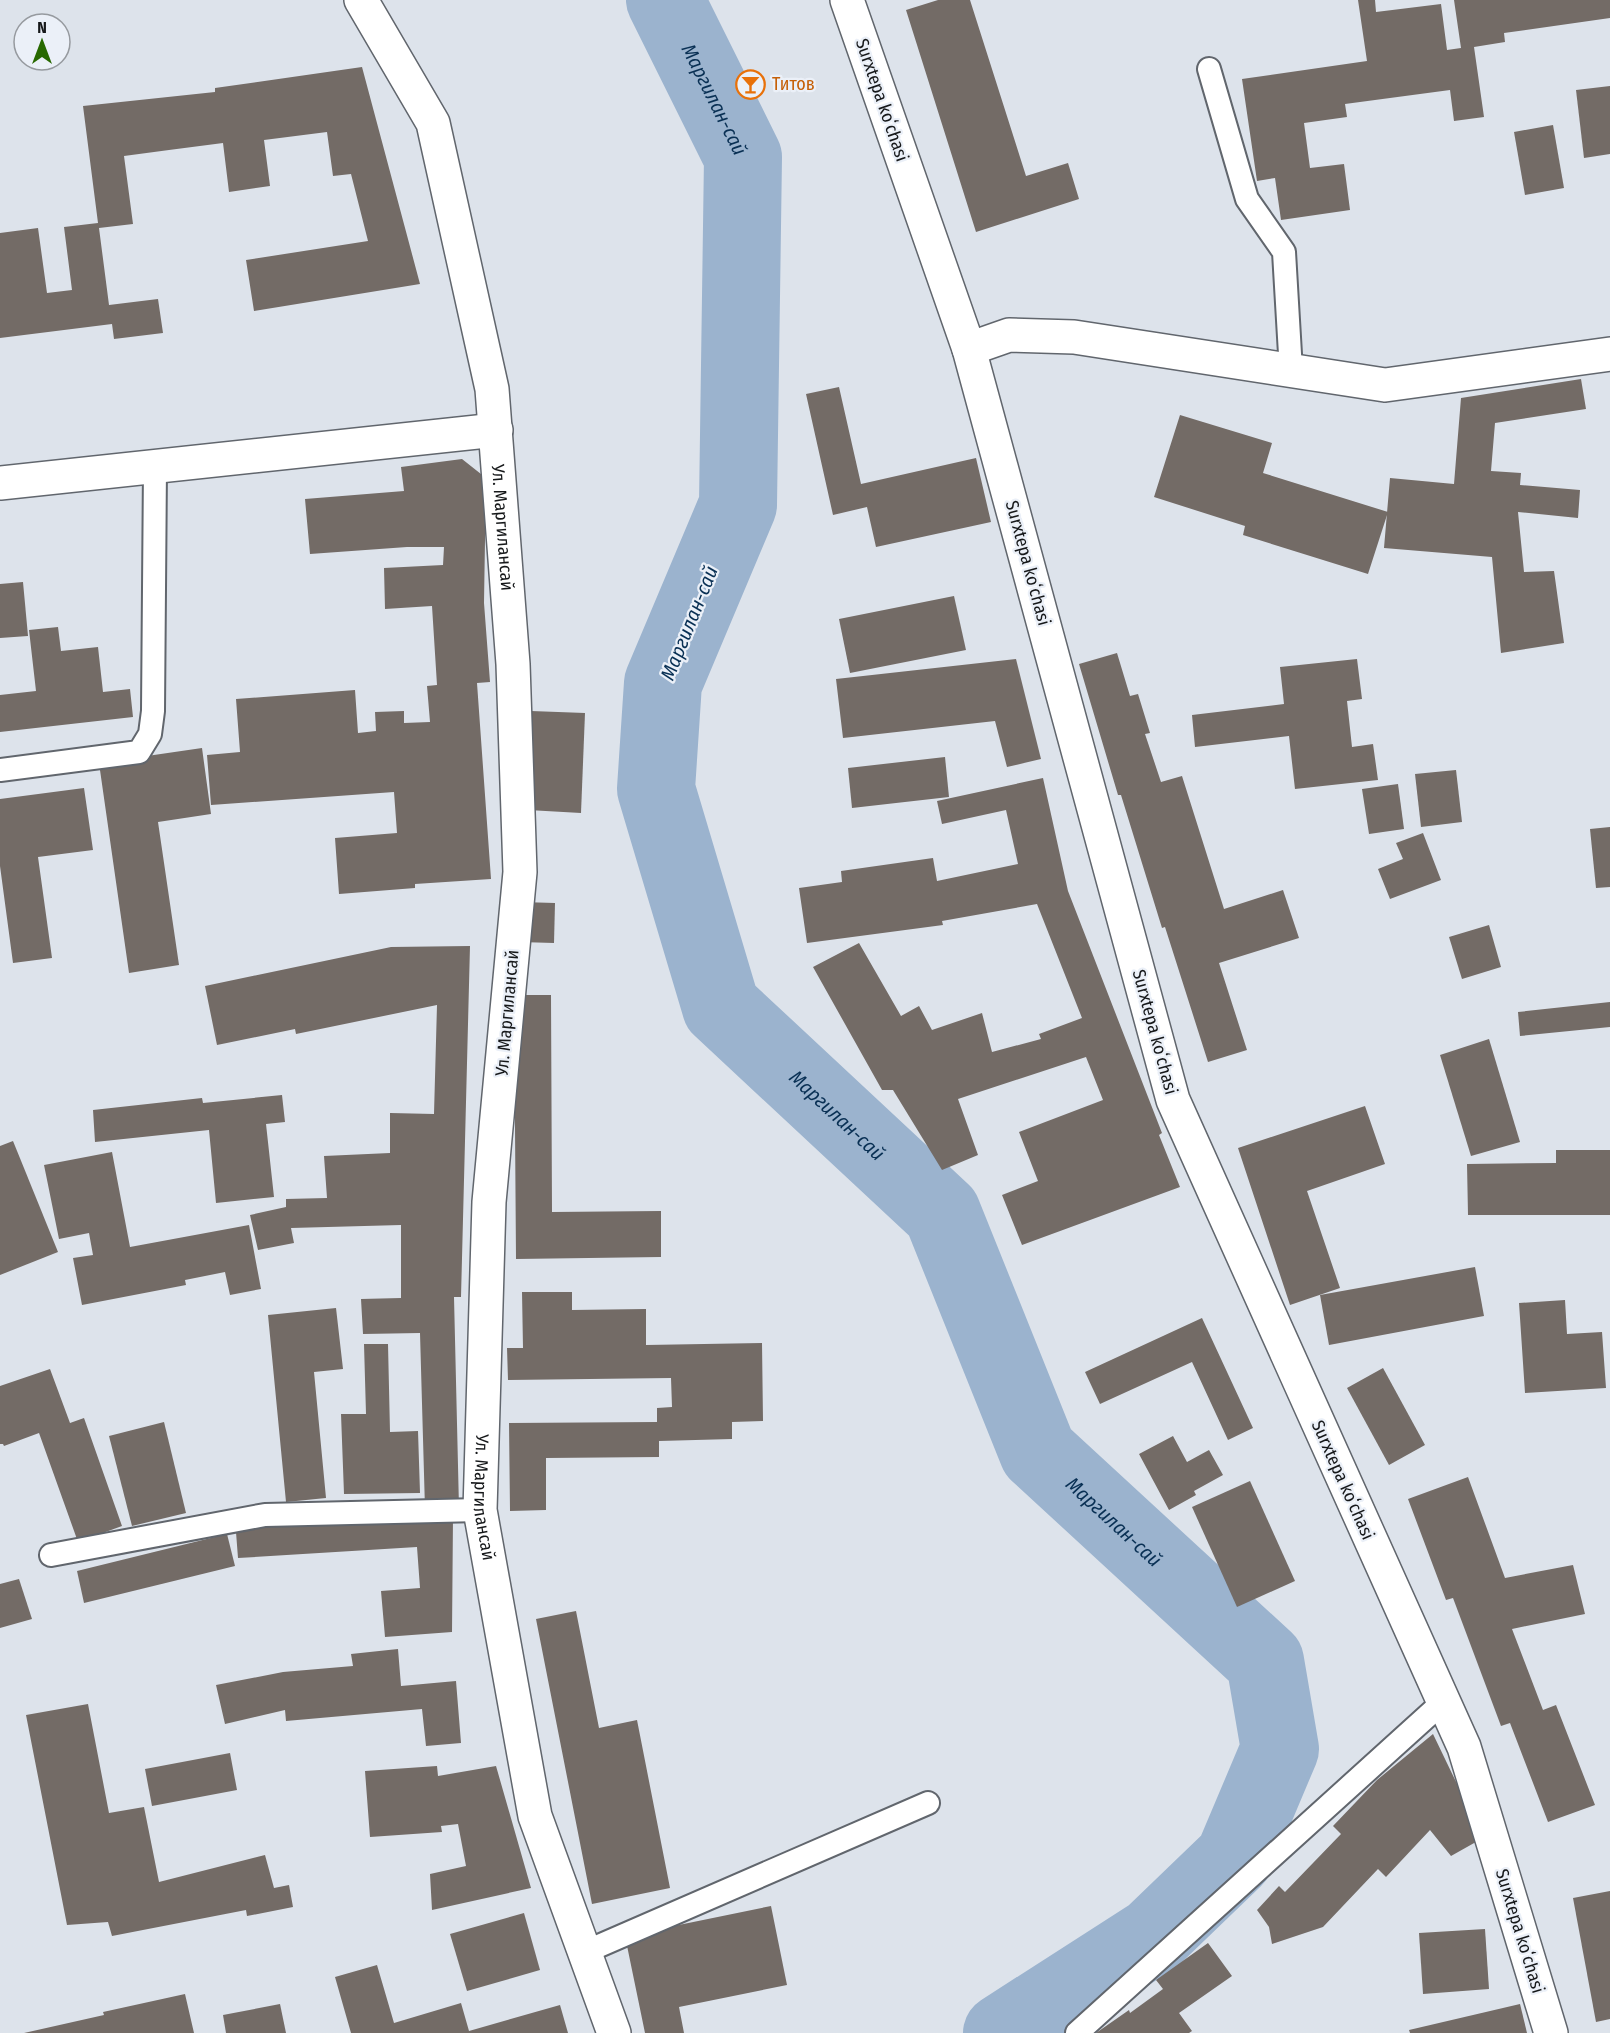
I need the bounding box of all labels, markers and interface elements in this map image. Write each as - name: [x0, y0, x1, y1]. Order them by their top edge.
- north arrow: [12, 12, 72, 72]
- text: N: [37, 18, 47, 37]
- street label: Surxtepa koʻchasi: [851, 36, 913, 164]
- water label: Маргилан-сай: [677, 40, 752, 159]
- bar icon: Титов: [735, 68, 767, 100]
- place label: Титов: [772, 73, 815, 95]
- street label: Ул. Маргилансай: [487, 463, 518, 592]
- street label: Surxtepa koʻchasi: [1001, 498, 1055, 628]
- water label: Маргилан-сай: [655, 562, 723, 684]
- street label: Ул. Маргилансай: [490, 949, 523, 1078]
- street label: Surxtepa koʻchasi: [1128, 967, 1182, 1097]
- water label: Маргилан-сай: [785, 1065, 890, 1165]
- street label: Surxtepa koʻchasi: [1307, 1417, 1379, 1543]
- street label: Ул. Маргилансай: [469, 1433, 500, 1562]
- water label: Маргилан-сай: [1061, 1472, 1167, 1572]
- street label: Surxtepa koʻchasi: [1491, 1866, 1549, 1996]

